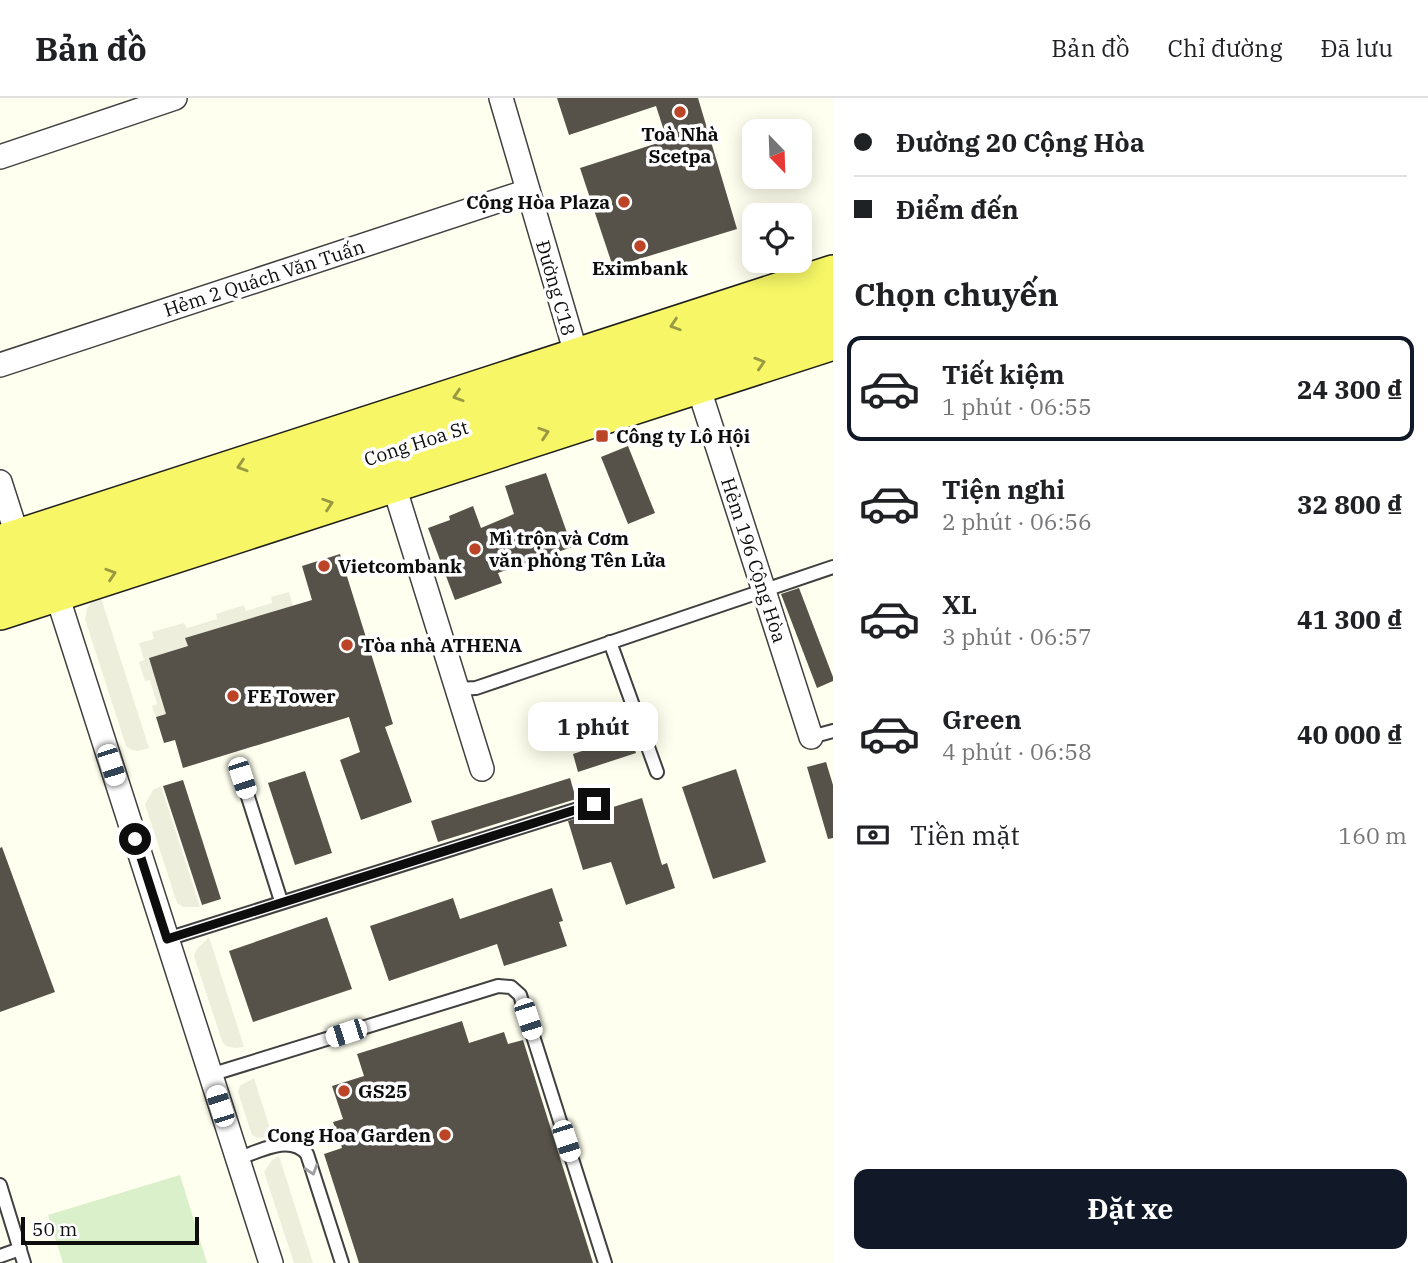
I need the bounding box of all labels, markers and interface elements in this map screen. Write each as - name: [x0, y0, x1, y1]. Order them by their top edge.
- text: Bản đồ: [35, 27, 147, 70]
- text: Bản đồ: [1051, 32, 1129, 64]
- text: Chỉ đường: [1167, 32, 1282, 64]
- text: Đã lưu: [1320, 32, 1393, 64]
- marker: Toà Nhà Scetpa: [672, 104, 688, 120]
- north arrow: [742, 119, 812, 189]
- map controls: [742, 119, 812, 273]
- place label: Toà Nhà Scetpa: [641, 122, 719, 168]
- text: Đường 20 Cộng Hòa: [896, 125, 1145, 159]
- place label: Cộng Hòa Plaza: [466, 190, 610, 214]
- text: Điểm đến: [896, 192, 1019, 226]
- marker: Cộng Hòa Plaza: [616, 194, 632, 210]
- button: locate: [742, 203, 812, 273]
- street label: Hẻm 2 Quách Văn Tuấn: [160, 234, 368, 322]
- street label: Đường C18: [531, 238, 581, 338]
- marker: Eximbank: [632, 238, 648, 254]
- place label: Eximbank: [592, 256, 688, 280]
- text: Chọn chuyến: [854, 273, 1059, 315]
- one-way arrow: [669, 317, 681, 332]
- one-way arrow: [754, 357, 766, 372]
- icon: car: [858, 357, 921, 420]
- text: Tiết kiệm: [942, 357, 1064, 391]
- text: 24 300 ₫: [1297, 372, 1403, 406]
- one-way arrow: [453, 387, 465, 402]
- text: 1 phút · 06:55: [942, 391, 1092, 421]
- street label: Cong Hoa St: [361, 415, 471, 471]
- place label: Công ty Lô Hội: [616, 424, 750, 448]
- one-way arrow: [537, 427, 550, 441]
- marker: Công ty Lô Hội: [594, 428, 610, 444]
- one-way arrow: [236, 458, 249, 472]
- icon: car: [858, 472, 921, 535]
- text: Tiện nghi: [942, 472, 1065, 506]
- street label: Hẻm 196 Cộng Hòa: [716, 474, 792, 646]
- text: 32 800 ₫: [1297, 487, 1403, 521]
- one-way arrow: [321, 497, 333, 512]
- text: 2 phút · 06:56: [942, 506, 1092, 536]
- place label: Mì trộn và Cơm văn phòng Tên Lửa: [489, 526, 666, 572]
- marker: Mì trộn và Cơm văn phòng Tên Lửa: [467, 541, 483, 557]
- place label: Vietcombank: [338, 554, 462, 578]
- marker: Vietcombank: [316, 558, 332, 574]
- one-way arrow: [105, 568, 117, 582]
- icon: car: [858, 587, 921, 650]
- text: XL: [942, 587, 977, 621]
- text: 41 300 ₫: [1297, 602, 1403, 636]
- text: 3 phút · 06:57: [942, 621, 1092, 651]
- place label: Tòa nhà ATHENA: [361, 633, 523, 657]
- marker: Tòa nhà ATHENA: [339, 637, 355, 653]
- place label: FE Tower: [247, 684, 336, 708]
- marker: FE Tower: [225, 688, 241, 704]
- callout: 1 phút: [529, 702, 659, 752]
- icon: car: [858, 702, 921, 765]
- text: Green: [942, 702, 1022, 736]
- text: 1 phút: [557, 711, 629, 741]
- text: 40 000 ₫: [1297, 717, 1403, 751]
- text: 4 phút · 06:58: [942, 736, 1092, 766]
- car: [95, 742, 128, 788]
- car: [226, 755, 259, 801]
- route end: [578, 788, 610, 820]
- icon: cash: [854, 816, 892, 854]
- text: Tiền mặt: [910, 818, 1020, 852]
- text: 160 m: [1338, 820, 1407, 850]
- route start: [119, 823, 151, 855]
- car: [512, 996, 545, 1042]
- car: [323, 1017, 370, 1049]
- place label: GS25: [358, 1079, 407, 1103]
- car: [204, 1083, 237, 1129]
- marker: GS25: [336, 1083, 352, 1099]
- car: [550, 1118, 583, 1164]
- place label: Cong Hoa Garden: [267, 1123, 431, 1147]
- marker: Cong Hoa Garden: [437, 1127, 453, 1143]
- one-way arrow: [303, 1163, 318, 1175]
- button: Đặt xe: [854, 1169, 1407, 1249]
- scale bar: [21, 1214, 200, 1246]
- text: 50 m: [32, 1217, 77, 1241]

